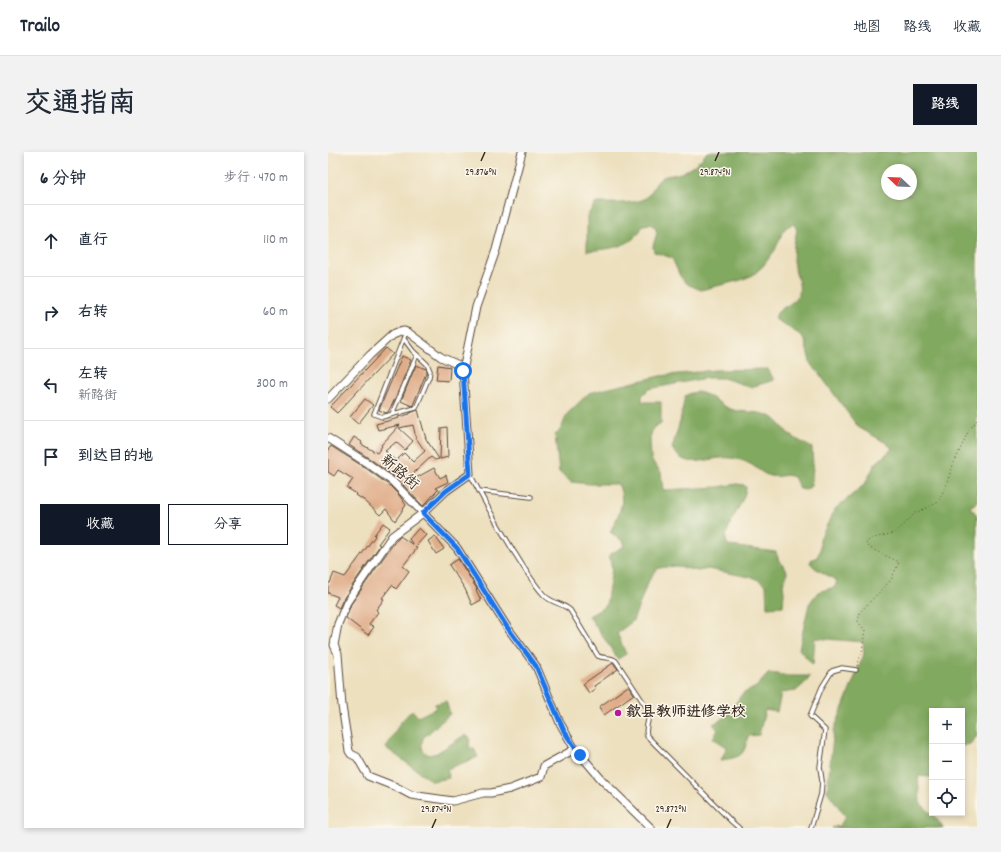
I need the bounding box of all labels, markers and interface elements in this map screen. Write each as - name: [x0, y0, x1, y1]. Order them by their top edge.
- text: Trailo: [20, 14, 60, 41]
- text: 地图: [853, 18, 881, 38]
- text: 路线: [903, 18, 931, 38]
- text: 收藏: [953, 18, 981, 38]
- button: 路线: [913, 84, 977, 125]
- text: 交通指南: [24, 86, 136, 126]
- north arrow: [881, 164, 917, 200]
- text: 29.876°N: [465, 166, 497, 180]
- text: 29.874°N: [700, 166, 730, 180]
- text: 6 分钟: [40, 168, 86, 192]
- text: 步行 · 470 m: [224, 169, 288, 188]
- icon: ahead: [40, 230, 62, 252]
- text: 直行: [78, 230, 108, 252]
- text: 110 m: [263, 231, 288, 250]
- icon: right: [40, 302, 62, 324]
- text: 右转: [78, 302, 108, 324]
- text: 60 m: [263, 303, 288, 322]
- route start: [454, 362, 472, 380]
- text: 左转: [78, 364, 108, 386]
- icon: left: [40, 374, 62, 396]
- text: 300 m: [256, 375, 288, 394]
- text: 新路街: [78, 387, 117, 406]
- icon: arrive: [40, 446, 62, 468]
- text: 到达目的地: [78, 446, 153, 468]
- street label: 新路街: [375, 450, 423, 496]
- button: 收藏: [40, 504, 160, 545]
- button: 分享: [168, 504, 288, 545]
- place label: 歙县教师进修学校: [626, 702, 746, 724]
- marker: 歙县教师进修学校: [613, 708, 623, 718]
- map controls: [929, 708, 965, 816]
- button: +: [929, 708, 965, 744]
- button: −: [929, 744, 965, 780]
- route end: [571, 746, 589, 764]
- button: locate: [929, 780, 965, 816]
- text: 29.874°N: [421, 803, 451, 817]
- text: 29.872°N: [656, 803, 687, 817]

